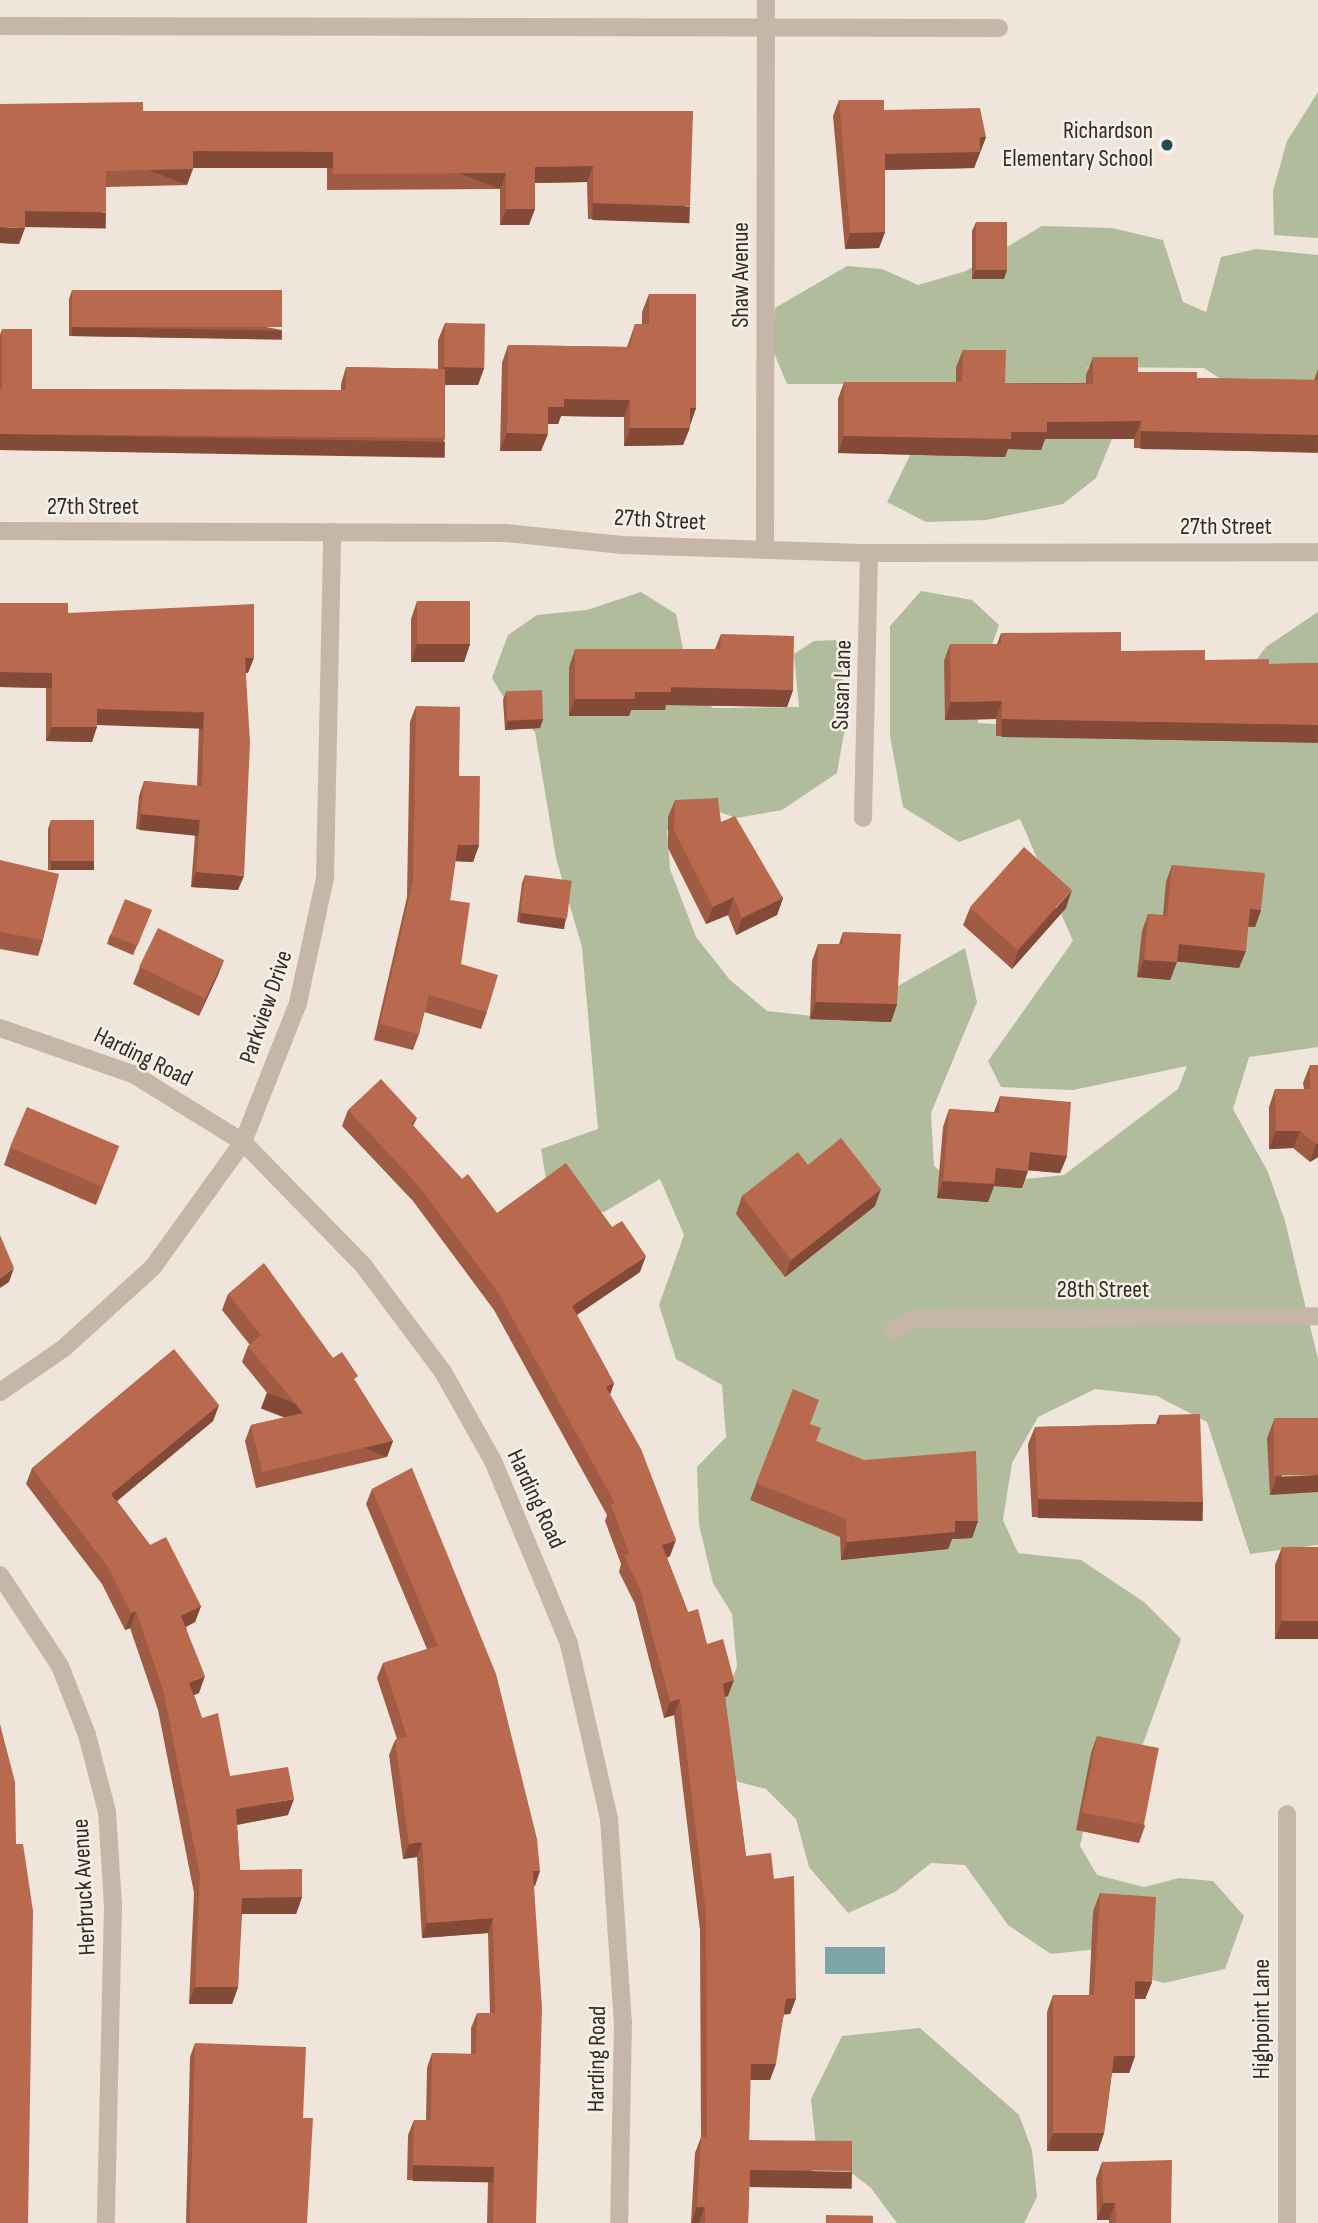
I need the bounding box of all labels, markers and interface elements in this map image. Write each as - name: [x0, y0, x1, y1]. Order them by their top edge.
- place label: Richardson Elementary School: [1002, 117, 1153, 173]
- marker: Richardson Elementary School: [1159, 137, 1175, 153]
- street label: Shaw Avenue: [727, 222, 755, 328]
- street label: 27th Street: [47, 493, 139, 521]
- street label: 27th Street: [613, 503, 707, 537]
- street label: 27th Street: [1180, 513, 1272, 541]
- street label: Susan Lane: [826, 639, 858, 731]
- street label: Parkview Drive: [233, 947, 299, 1067]
- street label: Harding Road: [89, 1021, 197, 1093]
- street label: 28th Street: [1057, 1276, 1149, 1304]
- street label: Harding Road: [501, 1445, 571, 1553]
- street label: Herbruck Avenue: [66, 1818, 102, 1956]
- street label: Highpoint Lane: [1248, 1959, 1276, 2079]
- street label: Harding Road: [582, 2006, 612, 2112]

